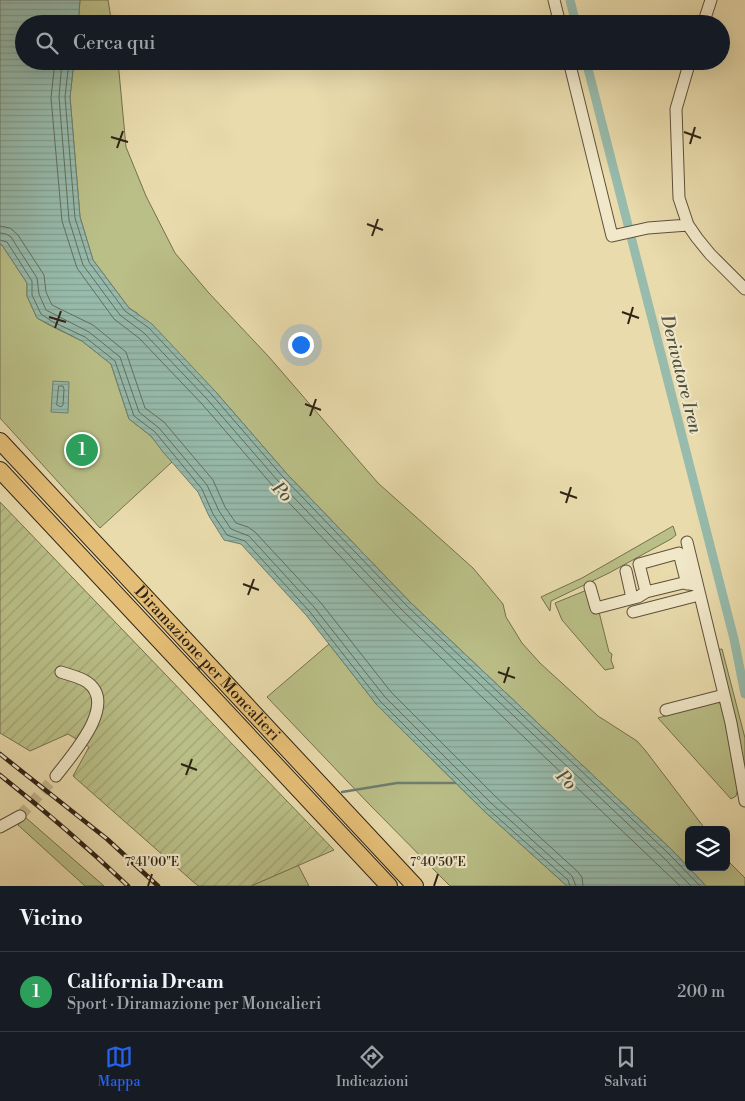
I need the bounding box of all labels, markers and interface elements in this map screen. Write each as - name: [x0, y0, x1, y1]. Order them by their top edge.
- search box: [15, 15, 730, 70]
- icon: search: [33, 29, 61, 57]
- text: Cerca qui: [73, 31, 156, 55]
- water label: Derivatore Iren: [655, 311, 707, 437]
- your location: [288, 332, 314, 358]
- pin: 1: [66, 431, 98, 469]
- water label: Po: [266, 476, 297, 507]
- street label: Diramazione per Moncalieri: [130, 582, 285, 745]
- water label: Po: [550, 764, 581, 795]
- map controls: [685, 826, 730, 871]
- button: layers: [685, 826, 730, 871]
- text: 7°41'00"E: [125, 855, 179, 870]
- text: 7°40'50"E: [410, 855, 466, 870]
- text: Vicino: [20, 906, 83, 932]
- text: California Dream: [67, 970, 224, 994]
- text: 1: [32, 982, 40, 1002]
- text: 200 m: [677, 982, 725, 1002]
- text: Sport · Diramazione per Moncalieri: [67, 994, 321, 1014]
- tab: Mappa: [98, 1043, 141, 1091]
- tab: Indicazioni: [336, 1043, 409, 1091]
- tab: Salvati: [604, 1043, 647, 1091]

